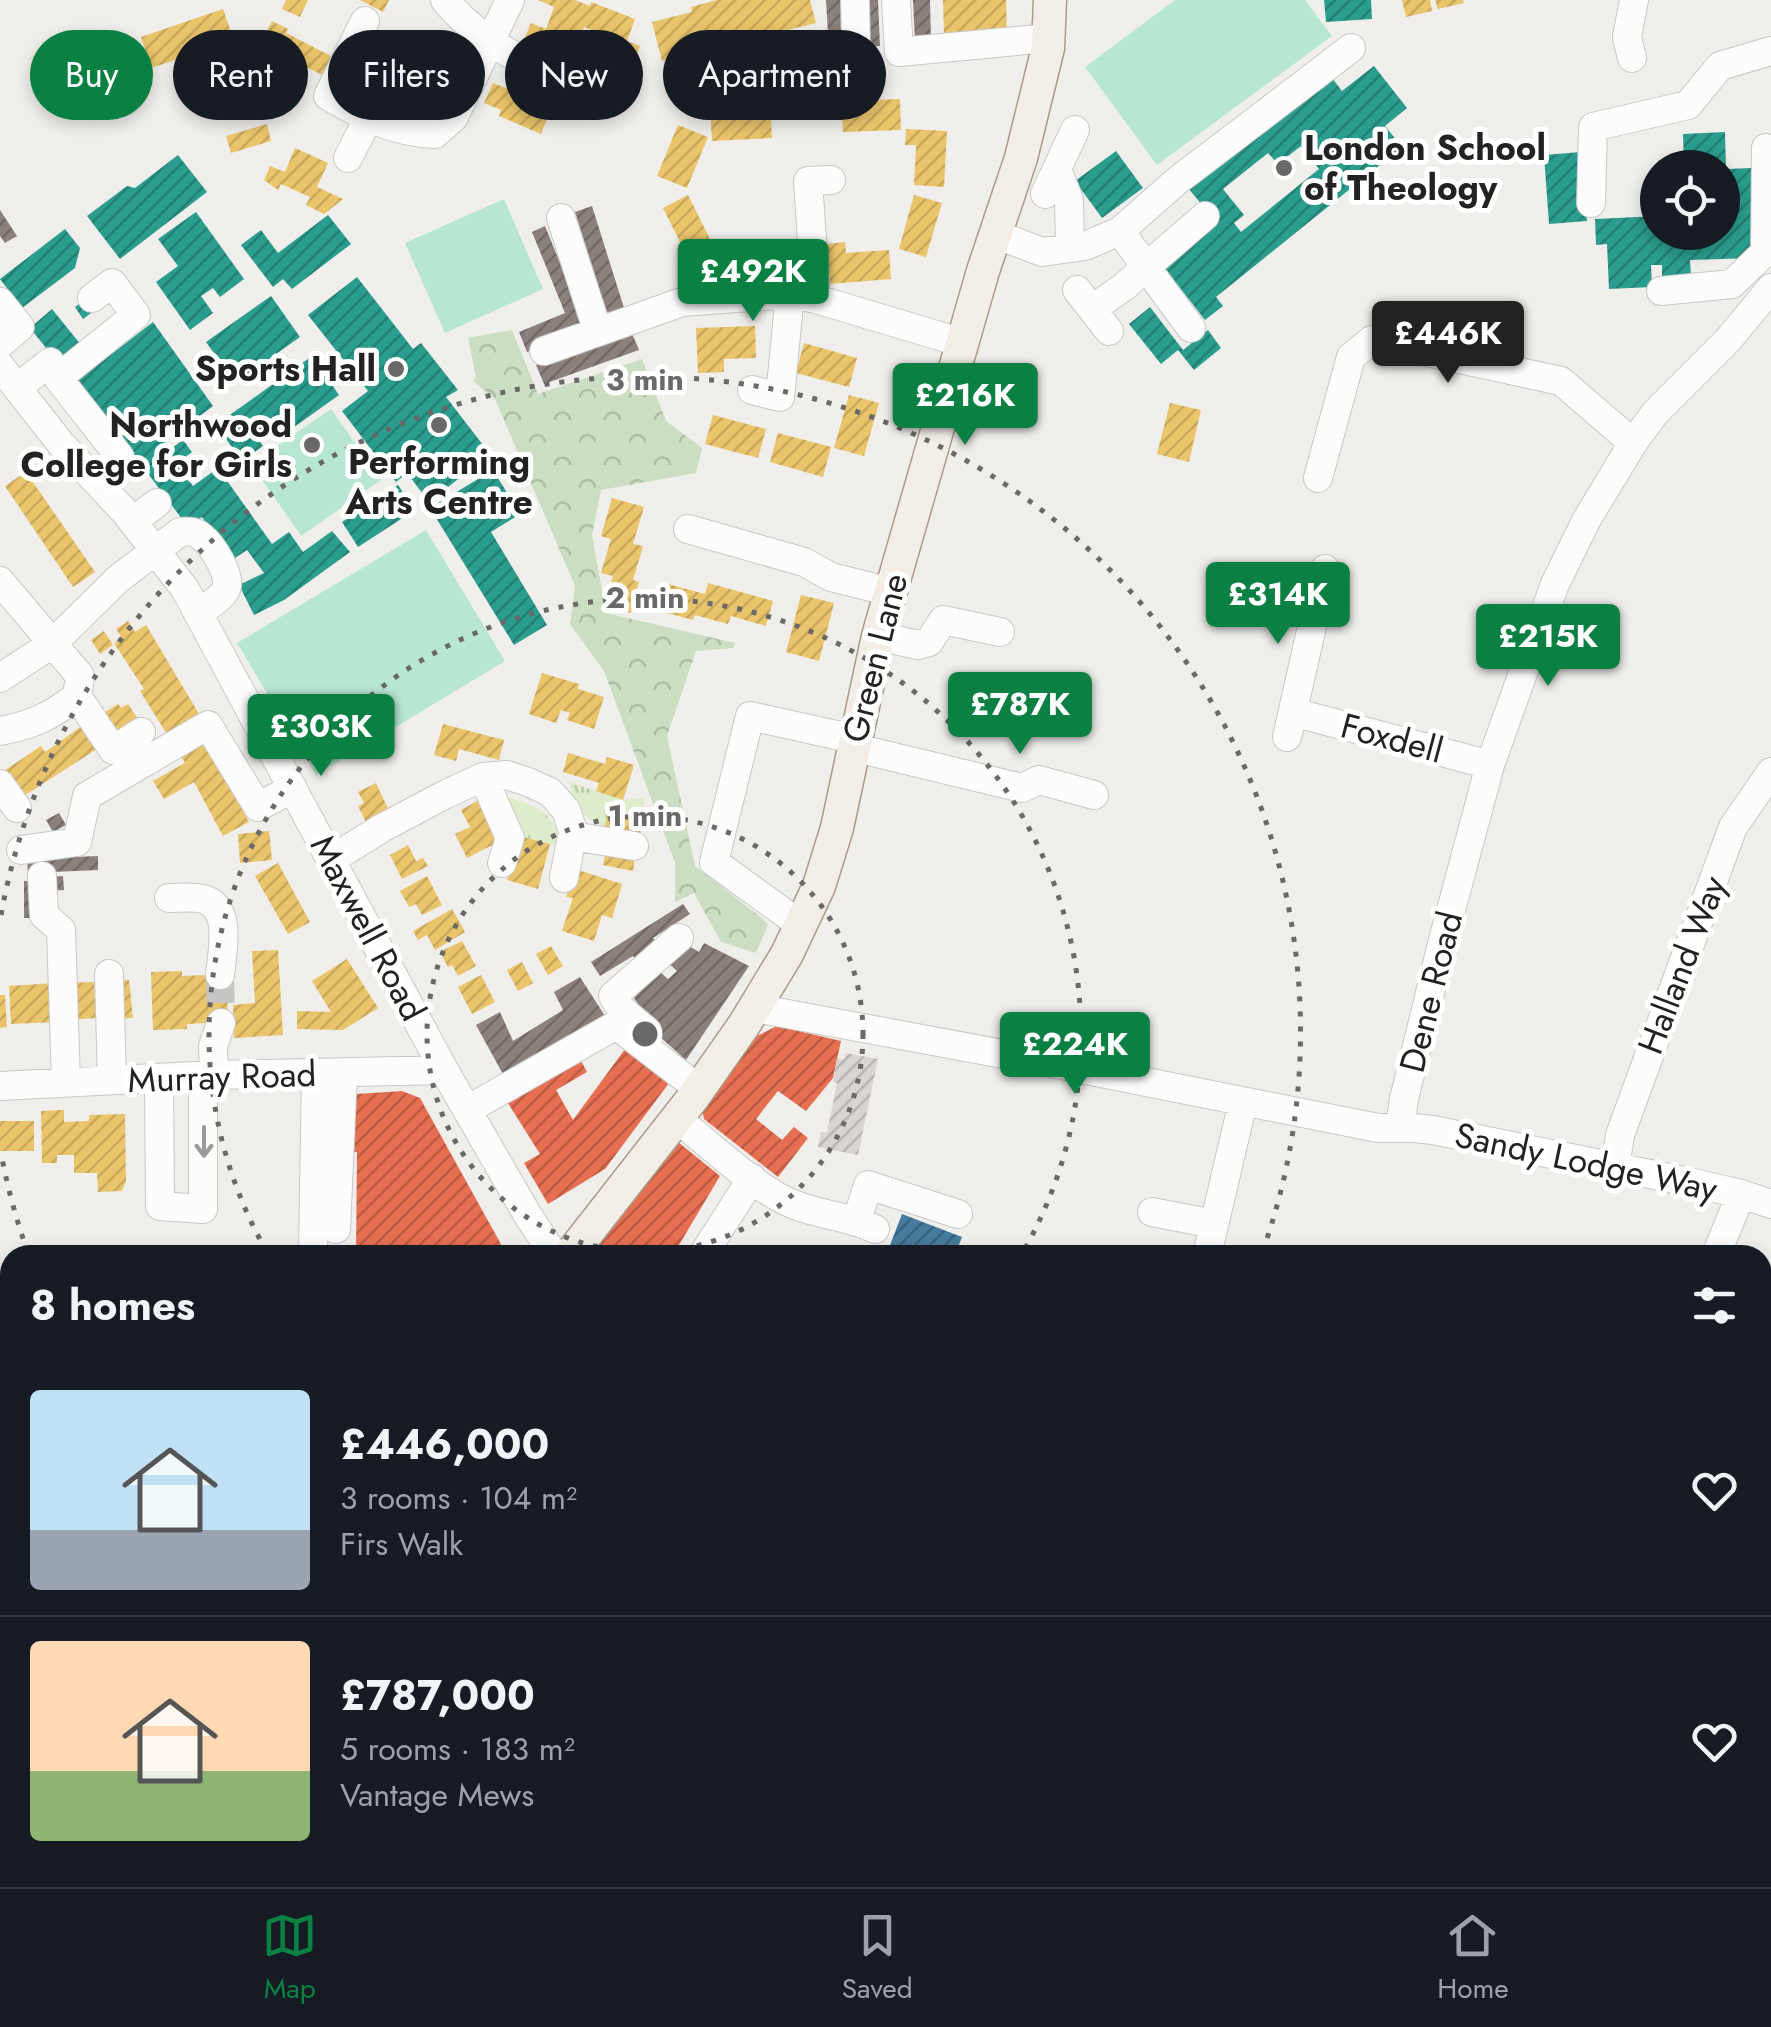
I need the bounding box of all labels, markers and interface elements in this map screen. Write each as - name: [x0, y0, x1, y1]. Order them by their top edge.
- chip: Buy: [30, 30, 153, 120]
- chip: Rent: [173, 30, 308, 120]
- chip: Filters: [328, 30, 485, 120]
- chip: New: [505, 30, 643, 120]
- chip: Apartment: [663, 30, 886, 120]
- place label: London School of Theology: [1304, 123, 1546, 213]
- map controls: [1640, 150, 1740, 250]
- button: locate: [1640, 150, 1740, 250]
- marker: London School of Theology: [1273, 157, 1295, 179]
- pin: £492K: [683, 239, 823, 324]
- text: £492K: [700, 248, 806, 294]
- pin: £446K: [1378, 301, 1518, 386]
- text: £446K: [1394, 310, 1502, 356]
- place label: Sports Hall: [195, 344, 376, 394]
- marker: Sports Hall: [385, 358, 407, 380]
- text: 3 min: [606, 358, 684, 401]
- pin: £216K: [895, 363, 1035, 448]
- text: £216K: [915, 372, 1015, 418]
- place label: Northwood College for Girls: [20, 400, 292, 490]
- marker: Performing Arts Centre: [428, 414, 450, 436]
- marker: Northwood College for Girls: [301, 434, 323, 456]
- place label: Performing Arts Centre: [344, 437, 533, 527]
- pin: £314K: [1208, 562, 1348, 647]
- street label: Green Lane: [830, 568, 920, 748]
- text: £314K: [1228, 571, 1328, 617]
- text: 2 min: [606, 576, 684, 619]
- pin: £215K: [1478, 604, 1618, 689]
- text: £215K: [1498, 613, 1598, 659]
- pin: £787K: [950, 672, 1090, 757]
- text: £787K: [970, 681, 1070, 727]
- pin: £303K: [251, 694, 391, 779]
- street label: Foxdell: [1335, 700, 1449, 776]
- text: £303K: [270, 703, 372, 749]
- text: 1 min: [608, 794, 682, 837]
- street label: Maxwell Road: [298, 826, 438, 1030]
- street label: Halland Way: [1625, 868, 1739, 1061]
- street label: Dene Road: [1387, 906, 1475, 1078]
- pin: £224K: [1005, 1012, 1145, 1097]
- centre of rings: [627, 1016, 663, 1052]
- text: £224K: [1022, 1021, 1128, 1067]
- street label: Murray Road: [127, 1049, 317, 1105]
- street label: Sandy Lodge Way: [1450, 1110, 1722, 1214]
- one-way arrow: [194, 1126, 214, 1158]
- text: 8 homes: [30, 1275, 195, 1336]
- icon: filters: [1687, 1278, 1742, 1333]
- text: £446,000: [340, 1414, 549, 1475]
- icon: home: [110, 1430, 230, 1550]
- icon: heart: [1687, 1463, 1742, 1518]
- text: 3 rooms · 104 m²: [340, 1475, 577, 1521]
- text: Firs Walk: [340, 1521, 463, 1567]
- text: £787,000: [340, 1665, 535, 1726]
- icon: home: [110, 1681, 230, 1801]
- icon: heart: [1687, 1714, 1742, 1769]
- text: 5 rooms · 183 m²: [340, 1726, 575, 1772]
- text: Vantage Mews: [340, 1772, 534, 1818]
- tab: Map: [262, 1908, 317, 2009]
- tab: Saved: [842, 1908, 913, 2009]
- tab: Home: [1437, 1908, 1509, 2009]

